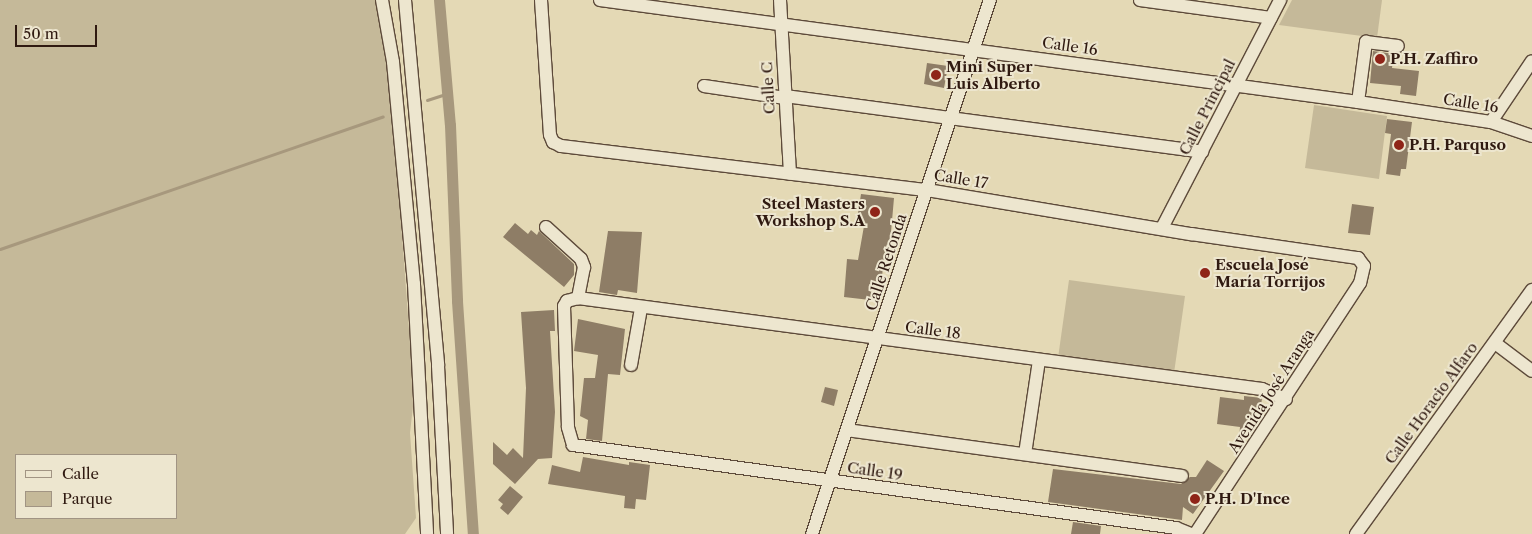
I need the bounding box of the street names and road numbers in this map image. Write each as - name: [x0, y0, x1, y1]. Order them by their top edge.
- street label: Calle 16: [1041, 33, 1099, 59]
- street label: Calle Principal: [1175, 56, 1239, 158]
- street label: Calle C: [758, 61, 778, 115]
- street label: Calle 16: [1442, 90, 1500, 116]
- street label: Calle 17: [933, 166, 989, 192]
- street label: Calle Retonda: [862, 211, 910, 313]
- street label: Calle 18: [904, 318, 962, 342]
- street label: Avenida José Aranga: [1224, 325, 1318, 457]
- street label: Calle Horacio Alfaro: [1381, 338, 1481, 468]
- street label: Calle 19: [846, 458, 904, 484]

